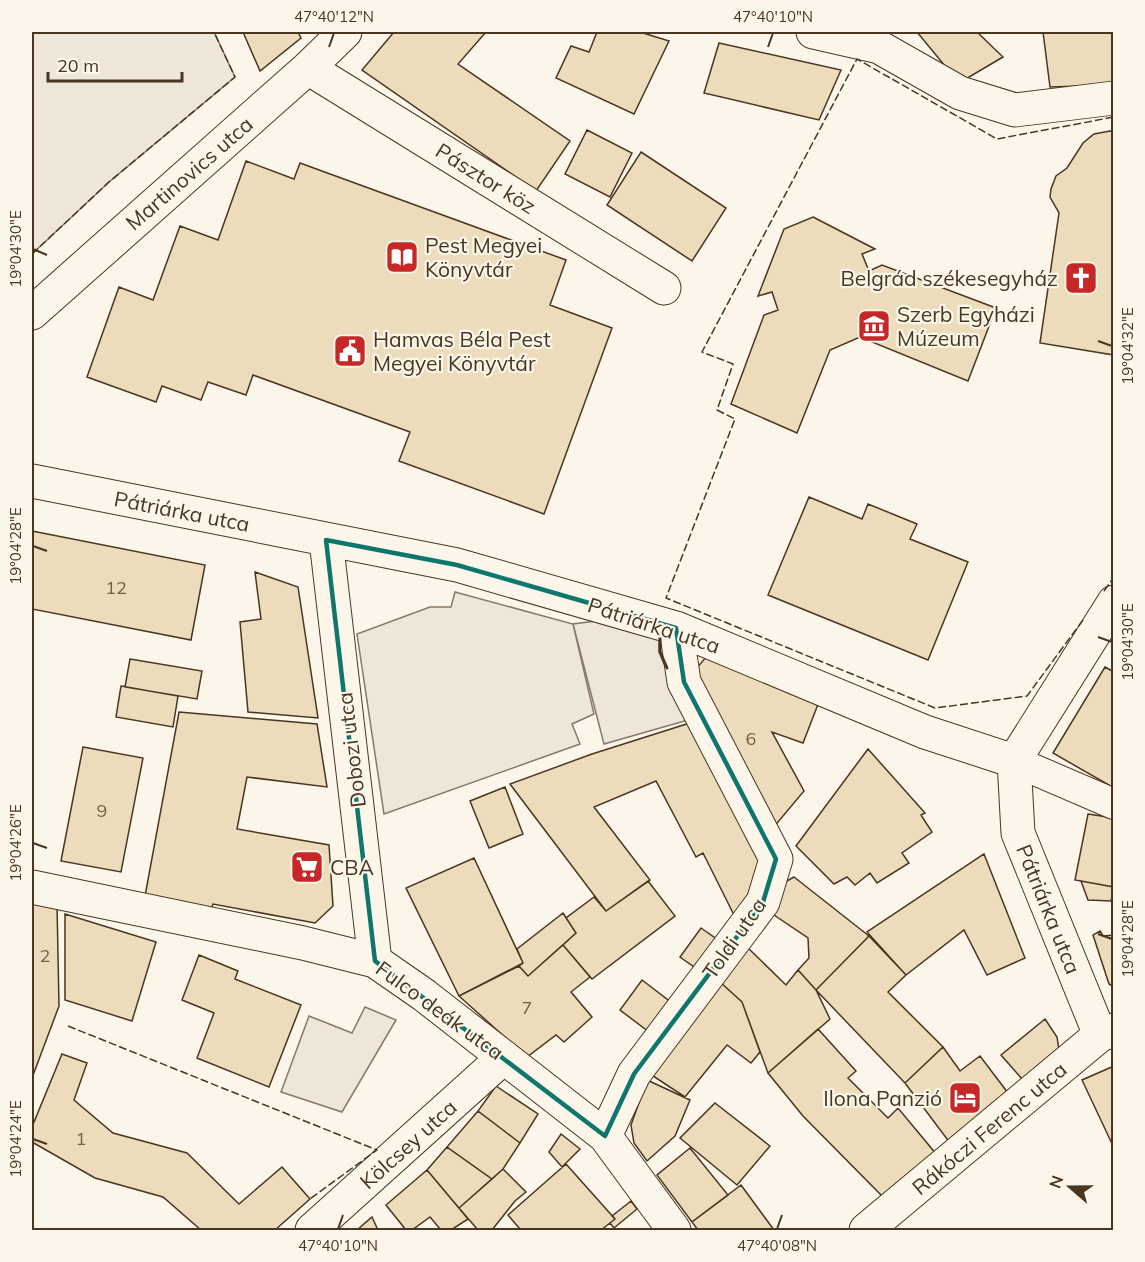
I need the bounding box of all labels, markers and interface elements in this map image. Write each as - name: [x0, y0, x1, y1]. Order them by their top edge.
- text: 47°40'12"N: [294, 7, 374, 26]
- text: 47°40'10"N: [733, 7, 813, 26]
- scale bar: [48, 45, 182, 83]
- text: 20 m: [57, 54, 99, 77]
- street label: Martinovics utca: [120, 111, 258, 235]
- street label: Pásztor köz: [431, 137, 541, 219]
- text: 19°04'30"E: [6, 210, 25, 288]
- place label: Pest Megyei Könyvtár: [425, 232, 542, 282]
- library icon: Pest Megyei Könyvtár: [384, 239, 420, 275]
- church icon: Belgrád székesegyház: [1063, 260, 1099, 296]
- place label: Belgrád székesegyház: [840, 265, 1058, 291]
- place label: Szerb Egyházi Múzeum: [897, 301, 1035, 351]
- text: 19°04'32"E: [1118, 307, 1137, 385]
- museum icon: Szerb Egyházi Múzeum: [856, 308, 892, 344]
- place label: Hamvas Béla Pest Megyei Könyvtár: [373, 326, 551, 376]
- public building icon: Hamvas Béla Pest Megyei Könyvtár: [332, 333, 368, 369]
- street label: Pátriárka utca: [112, 485, 252, 537]
- text: 19°04'28"E: [6, 507, 25, 585]
- house number: 12: [105, 576, 127, 599]
- street label: Pátriárka utca: [585, 591, 723, 659]
- text: 19°04'30"E: [1118, 603, 1137, 681]
- street label: Dobozi utca: [331, 691, 371, 809]
- house number: 6: [746, 727, 756, 750]
- house number: 9: [97, 799, 107, 822]
- text: 19°04'26"E: [6, 804, 25, 882]
- street label: Pátriárka utca: [1011, 840, 1087, 978]
- supermarket icon: CBA: [289, 849, 325, 885]
- place label: CBA: [330, 854, 374, 880]
- street label: Toldi utca: [697, 892, 771, 984]
- text: 19°04'28"E: [1118, 900, 1137, 978]
- house number: 2: [40, 944, 50, 967]
- street label: Fulco deák utca: [371, 955, 509, 1065]
- house number: 7: [522, 996, 532, 1019]
- street label: Rákóczi Ferenc utca: [906, 1056, 1072, 1200]
- hotel icon: Ilona Panzió: [947, 1080, 983, 1116]
- place label: Ilona Panzió: [823, 1085, 942, 1111]
- street label: Kölcsey utca: [354, 1094, 462, 1194]
- text: 19°04'24"E: [6, 1100, 25, 1178]
- house number: 1: [76, 1127, 86, 1150]
- north arrow: [1040, 1157, 1100, 1217]
- text: N: [1044, 1173, 1067, 1191]
- text: 47°40'10"N: [298, 1236, 378, 1255]
- text: 47°40'08"N: [737, 1236, 817, 1255]

